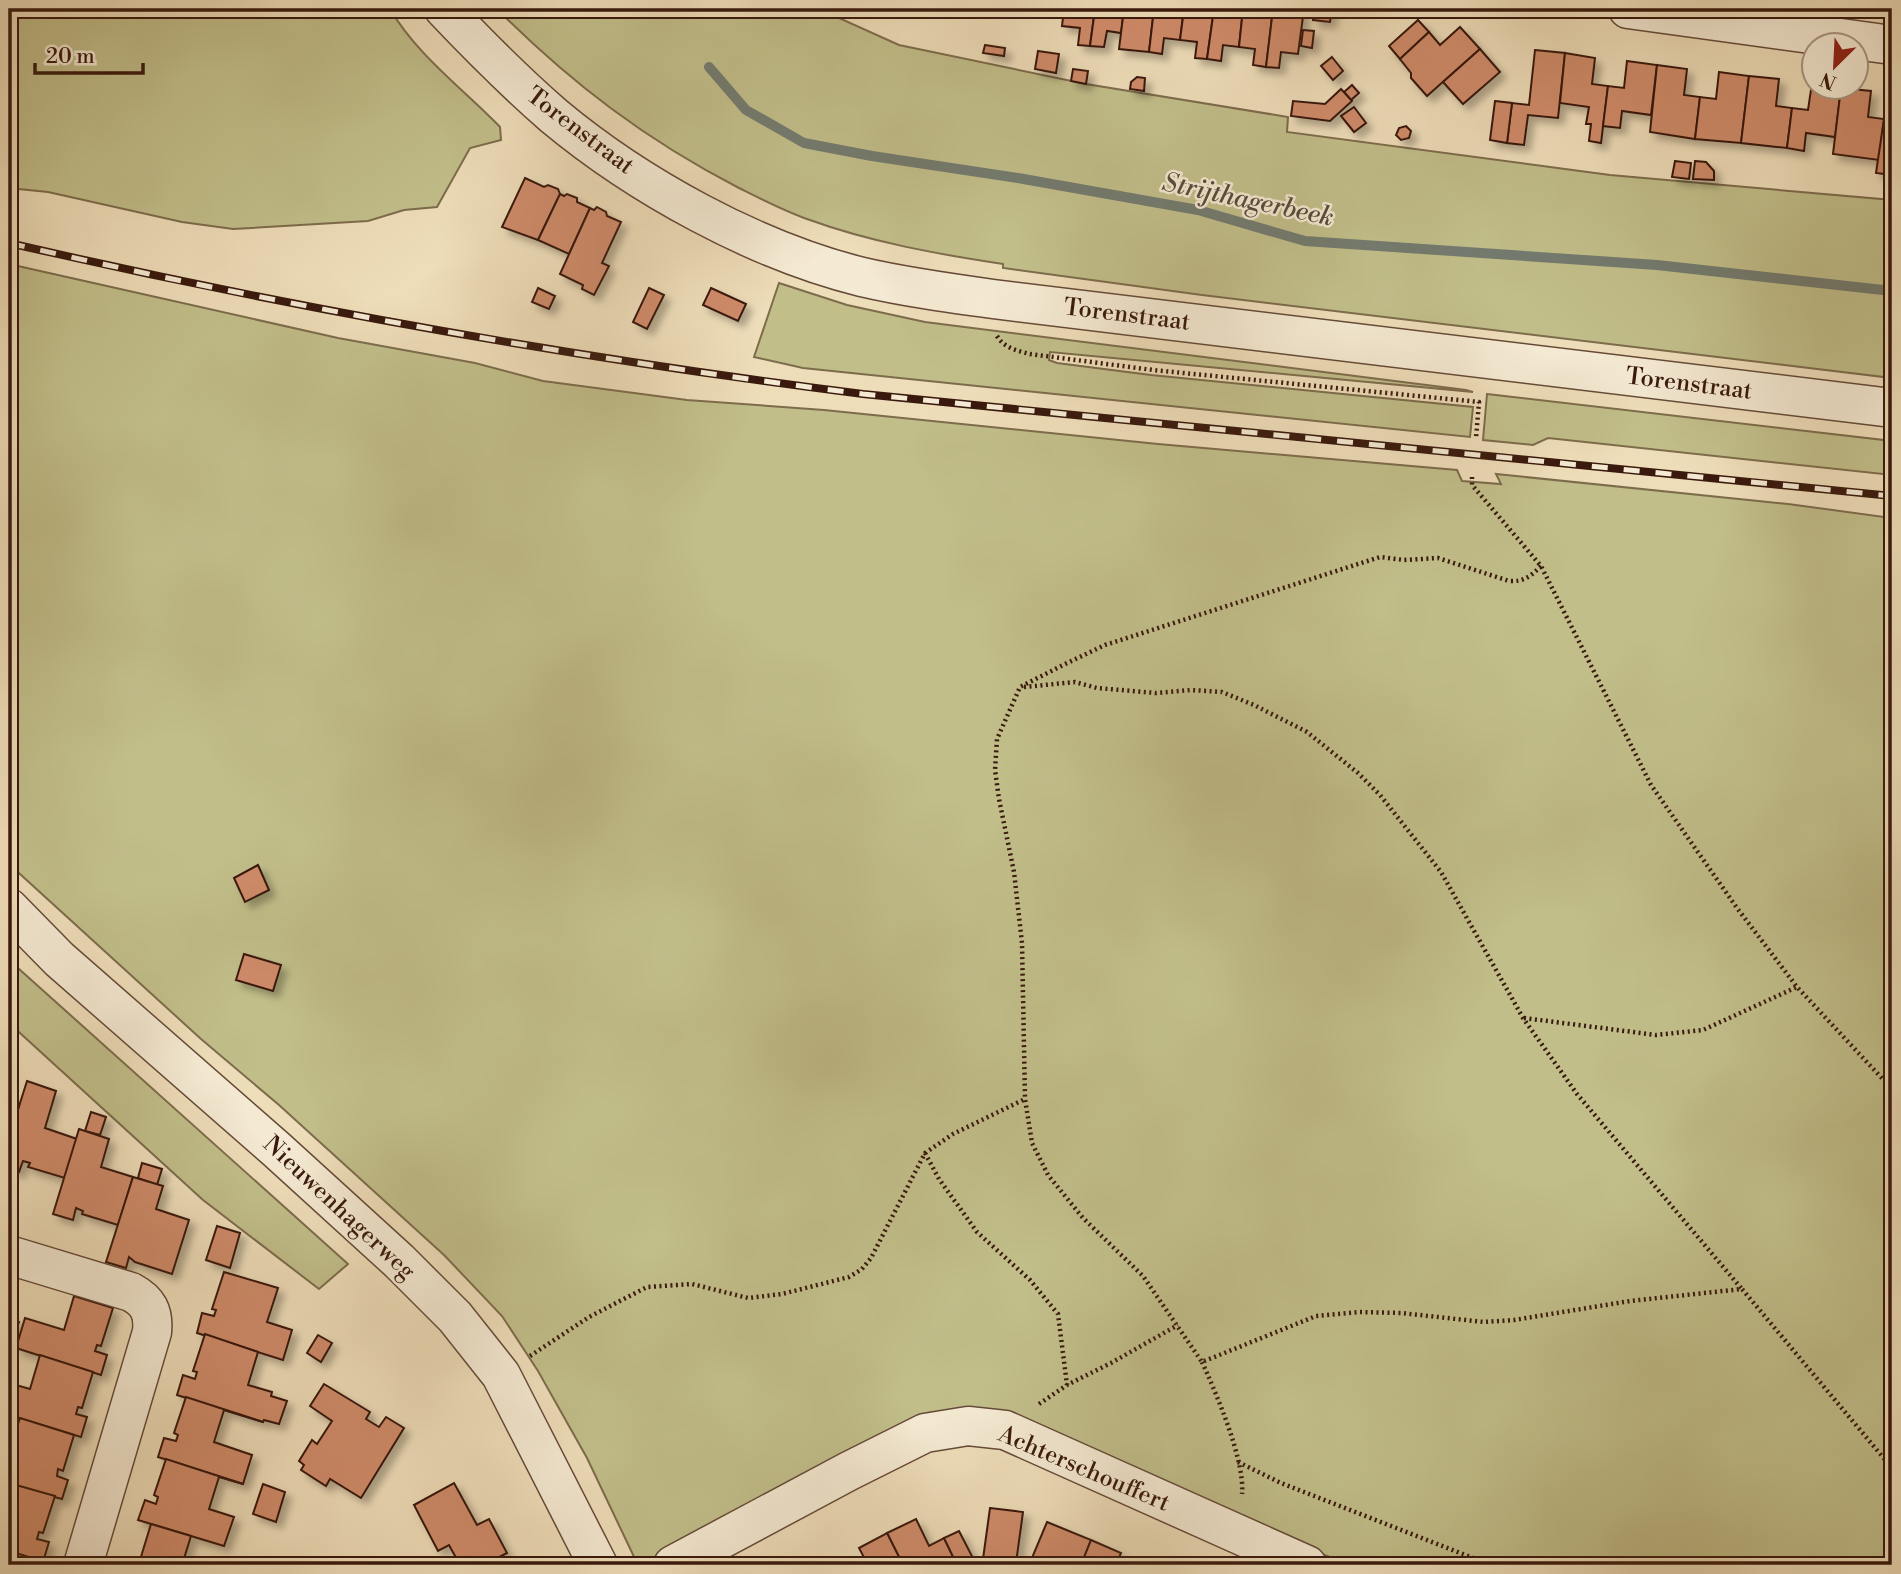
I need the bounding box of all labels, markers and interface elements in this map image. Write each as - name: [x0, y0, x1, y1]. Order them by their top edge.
- scale bar: [35, 32, 144, 76]
- north arrow: [1800, 32, 1870, 102]
- text: 20 m: [46, 44, 95, 70]
- text: N: [1817, 67, 1840, 95]
- street label: Torenstraat: [520, 81, 640, 182]
- water label: Strijthagerbeek: [1159, 166, 1337, 234]
- street label: Torenstraat: [1062, 292, 1192, 338]
- street label: Torenstraat: [1624, 361, 1754, 407]
- street label: Nieuwenhagerweg: [257, 1130, 422, 1287]
- street label: Achterschouffert: [993, 1419, 1175, 1519]

